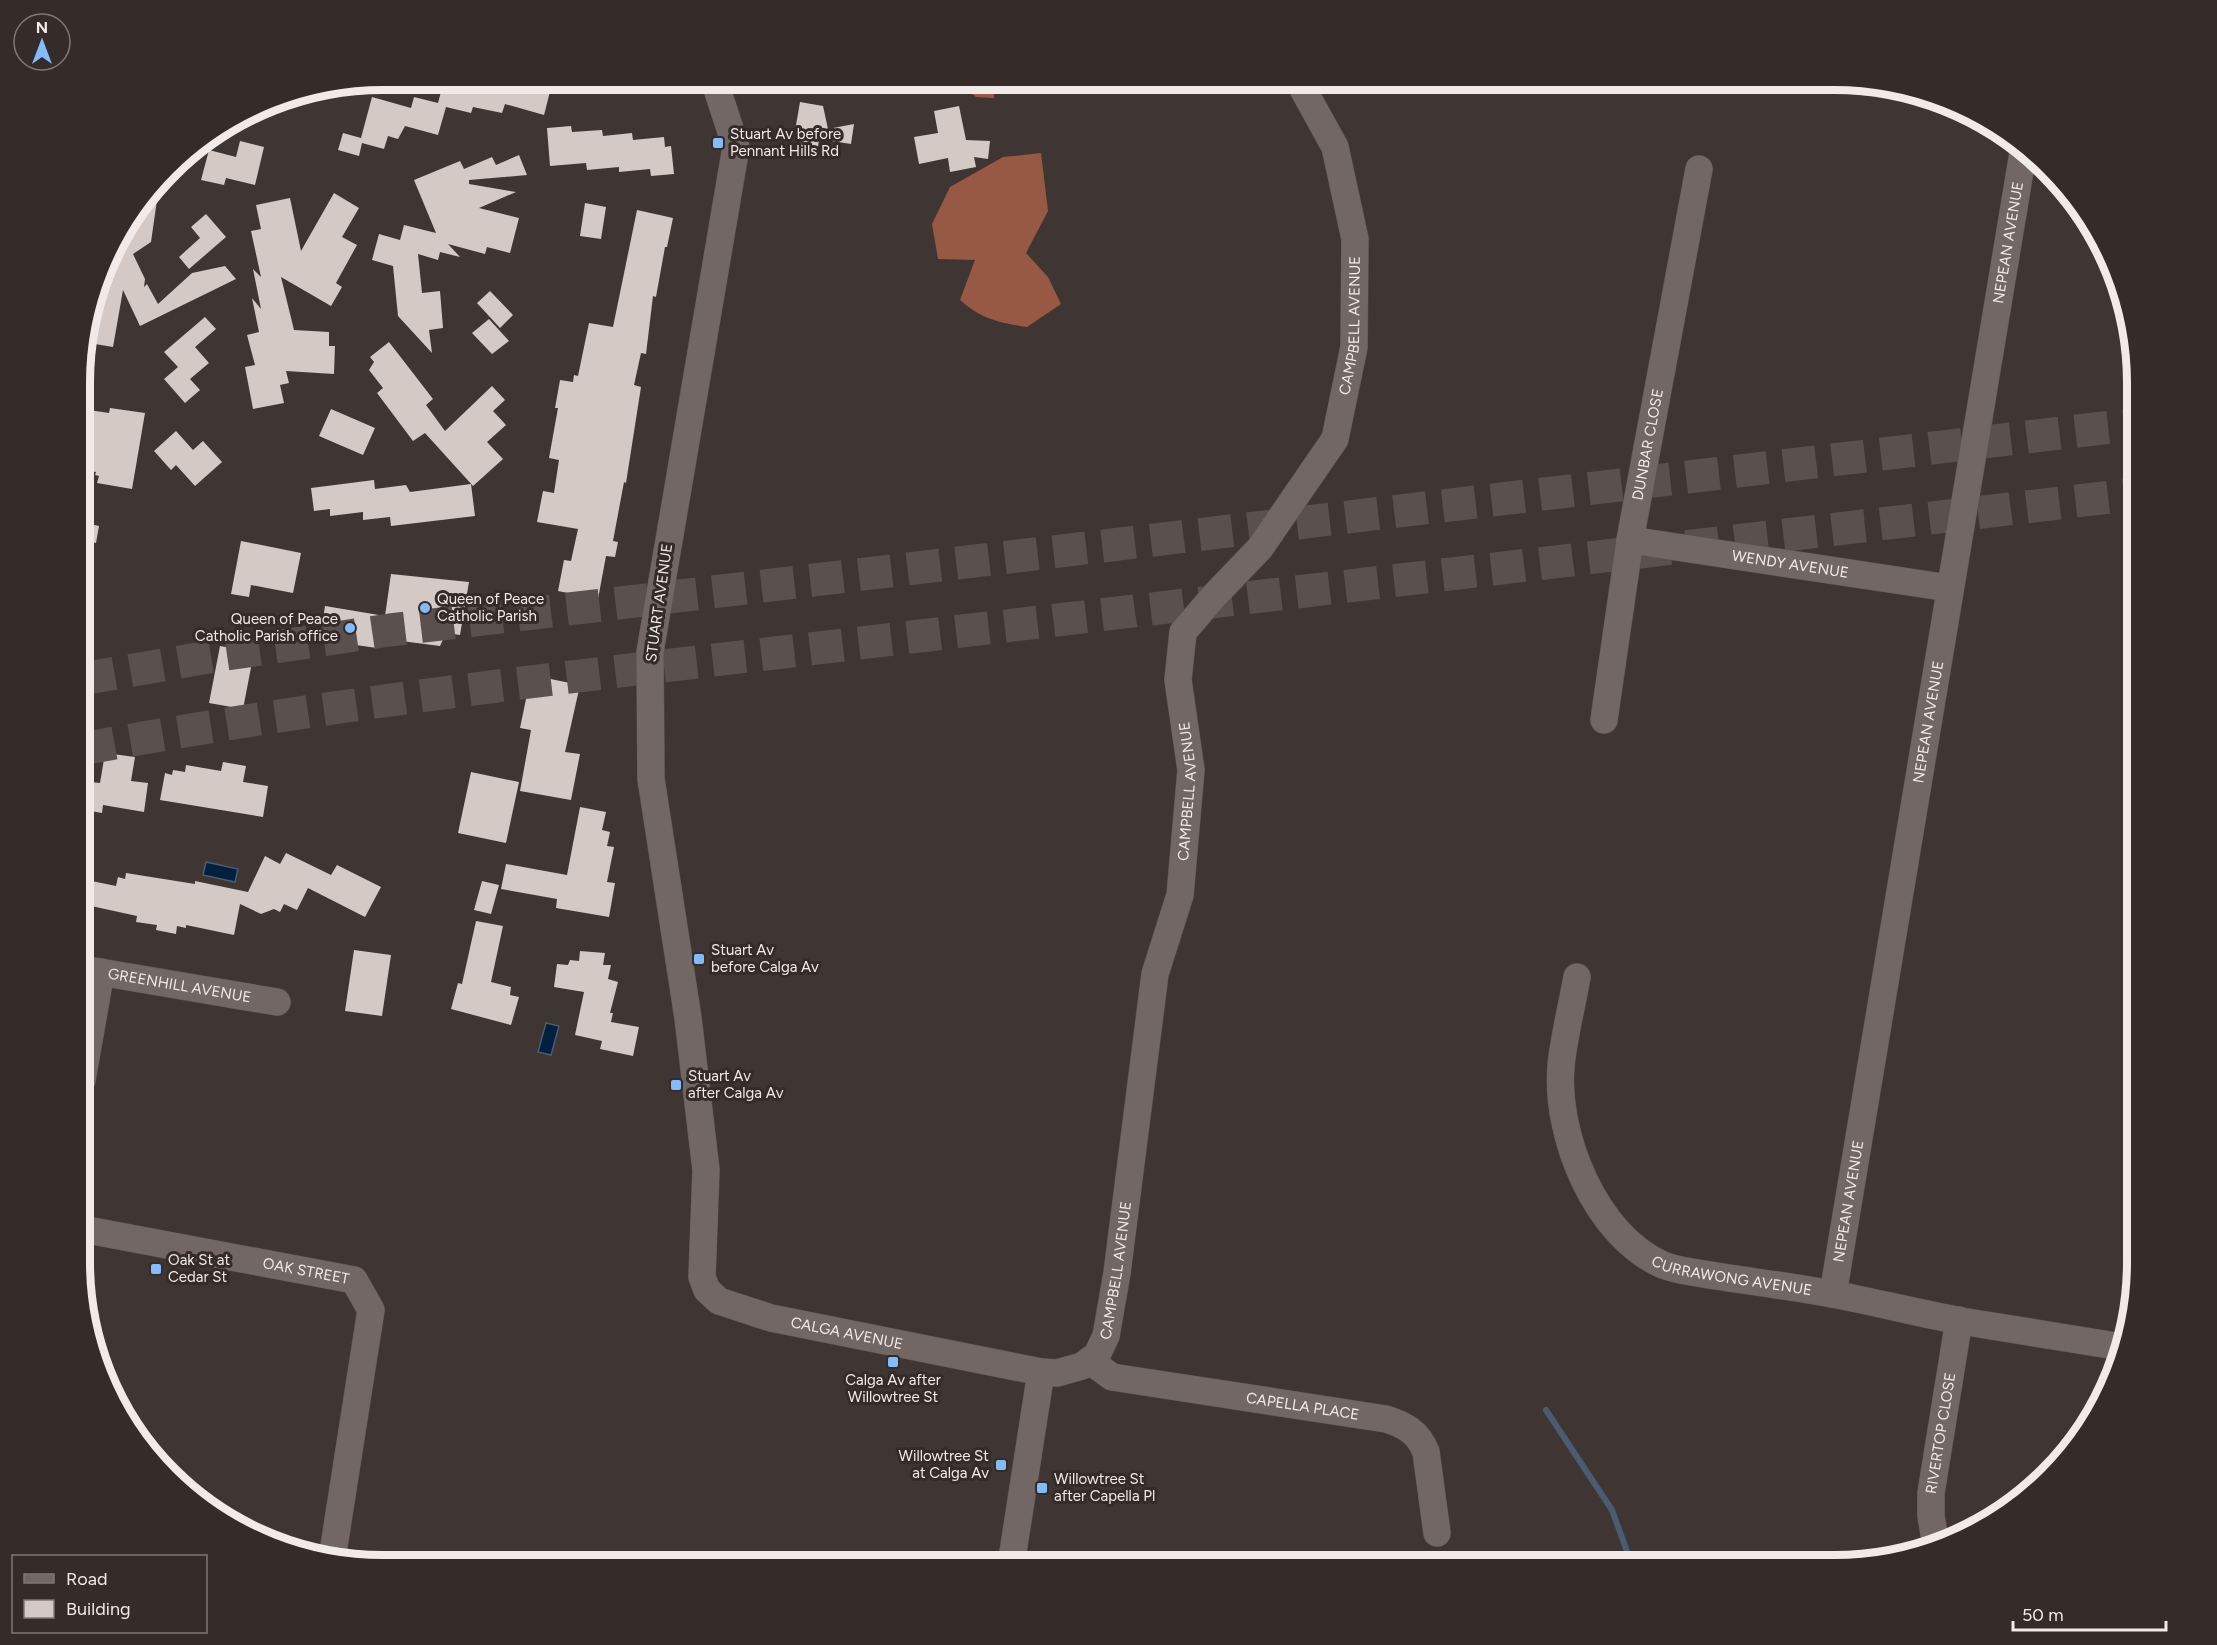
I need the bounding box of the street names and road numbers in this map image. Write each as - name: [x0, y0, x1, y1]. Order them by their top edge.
- street label: NEPEAN AVENUE: [1989, 180, 2027, 305]
- street label: CAMPBELL AVENUE: [1335, 256, 1364, 396]
- street label: DUNBAR CLOSE: [1629, 387, 1667, 502]
- street label: STUART AVENUE: [642, 543, 676, 663]
- street label: WENDY AVENUE: [1731, 546, 1850, 582]
- street label: NEPEAN AVENUE: [1909, 659, 1947, 784]
- street label: CAMPBELL AVENUE: [1174, 721, 1200, 862]
- street label: GREENHILL AVENUE: [107, 965, 253, 1006]
- street label: NEPEAN AVENUE: [1829, 1139, 1867, 1264]
- street label: CAMPBELL AVENUE: [1097, 1200, 1135, 1341]
- street label: CURRAWONG AVENUE: [1648, 1252, 1813, 1299]
- street label: OAK STREET: [261, 1254, 352, 1288]
- street label: CALGA AVENUE: [789, 1313, 904, 1353]
- street label: RIVERTOP CLOSE: [1922, 1371, 1959, 1495]
- street label: CAPELLA PLACE: [1245, 1389, 1360, 1424]

